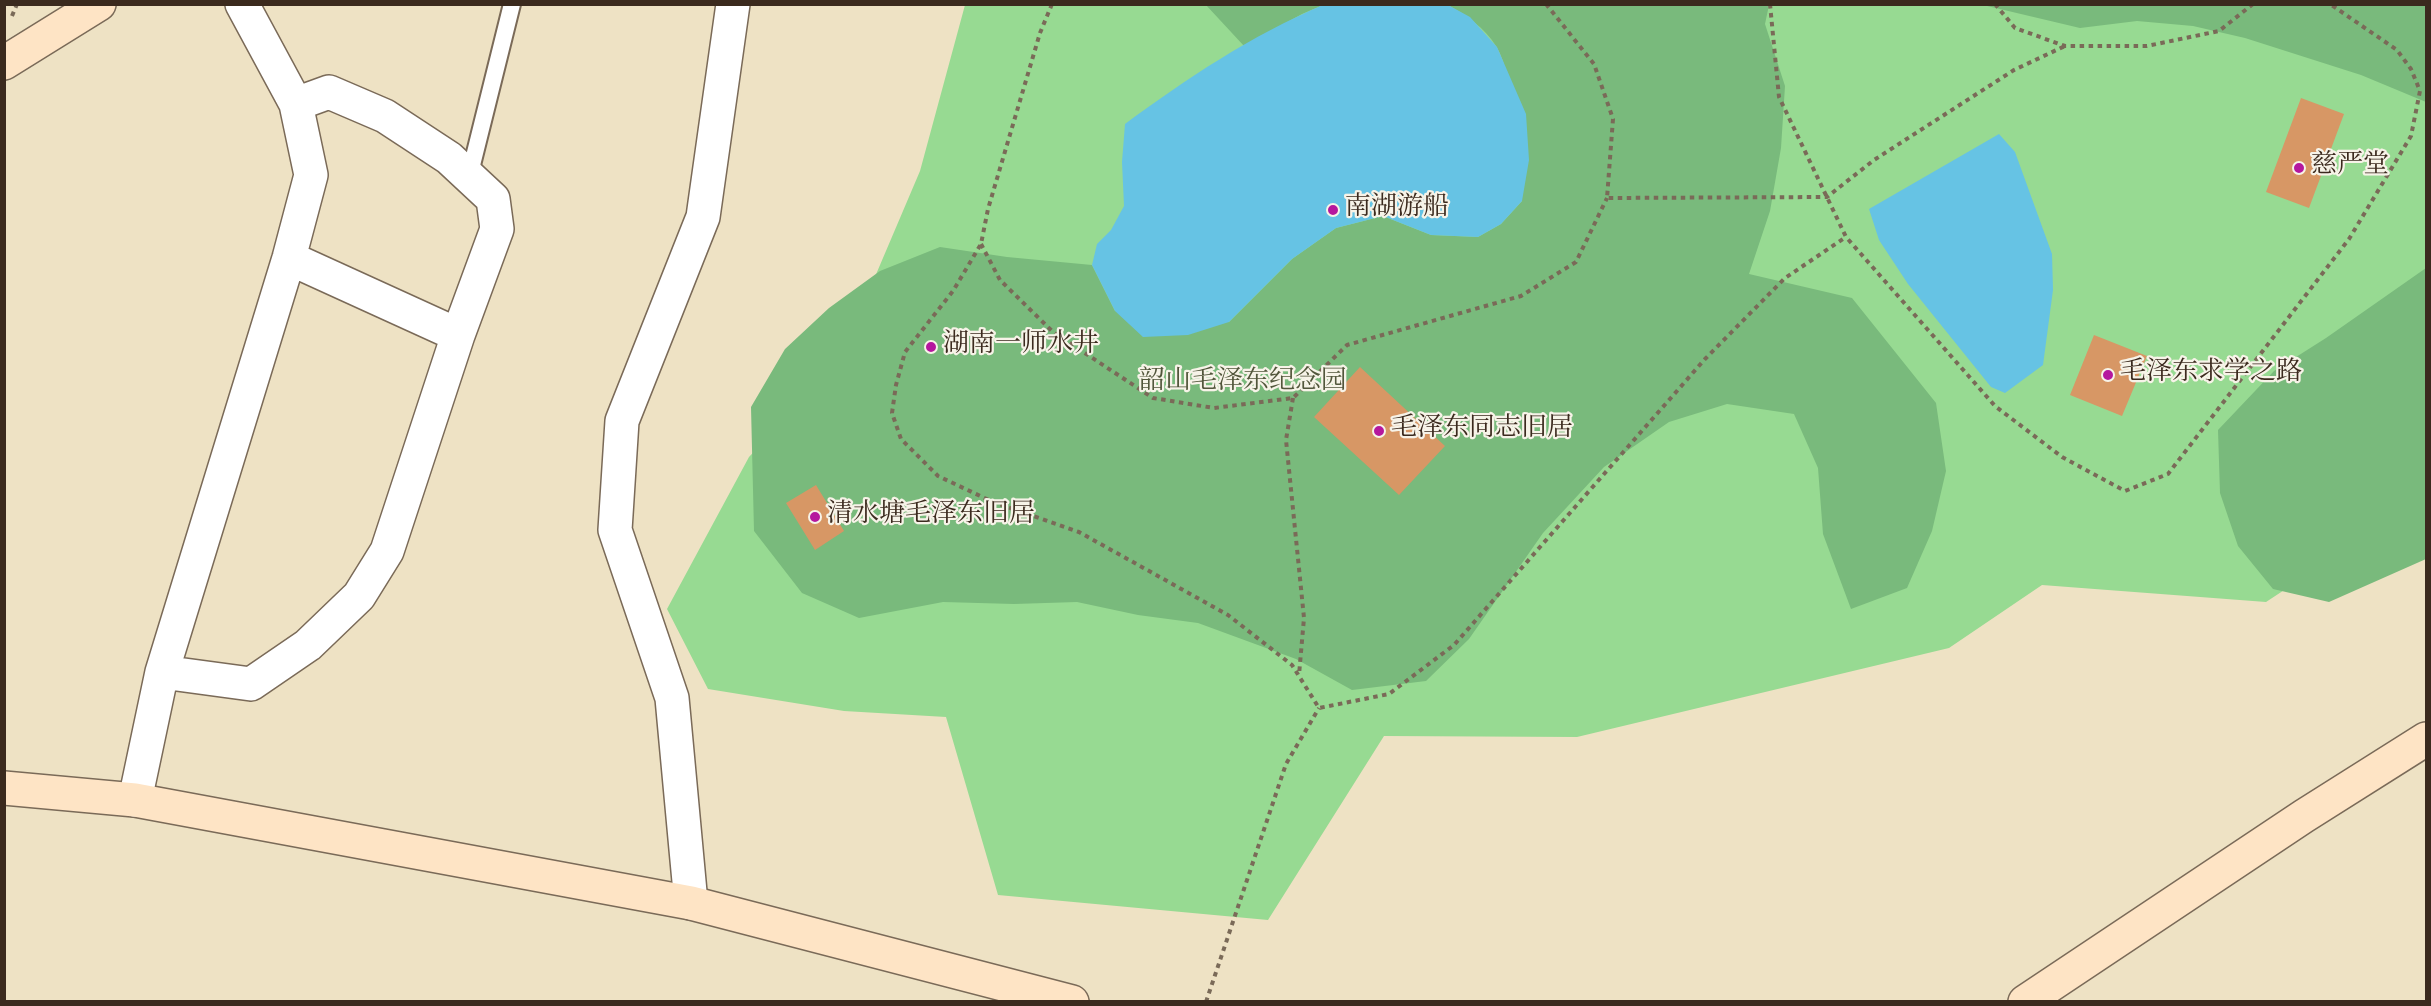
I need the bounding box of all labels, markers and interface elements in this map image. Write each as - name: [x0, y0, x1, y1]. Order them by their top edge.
- place label: 慈严堂: [2311, 152, 2389, 184]
- marker: 慈严堂: [2292, 161, 2306, 175]
- place label: 南湖游船: [1345, 194, 1449, 226]
- marker: 南湖游船: [1326, 203, 1340, 217]
- place label: 湖南一师水井: [943, 331, 1099, 363]
- marker: 湖南一师水井: [924, 340, 938, 354]
- place label: 毛泽东求学之路: [2120, 359, 2302, 391]
- park label: 韶山毛泽东纪念园: [1139, 368, 1347, 400]
- marker: 毛泽东求学之路: [2101, 368, 2115, 382]
- place label: 毛泽东同志旧居: [1391, 415, 1573, 447]
- marker: 毛泽东同志旧居: [1372, 424, 1386, 438]
- place label: 清水塘毛泽东旧居: [827, 501, 1035, 533]
- marker: 清水塘毛泽东旧居: [808, 510, 822, 524]

